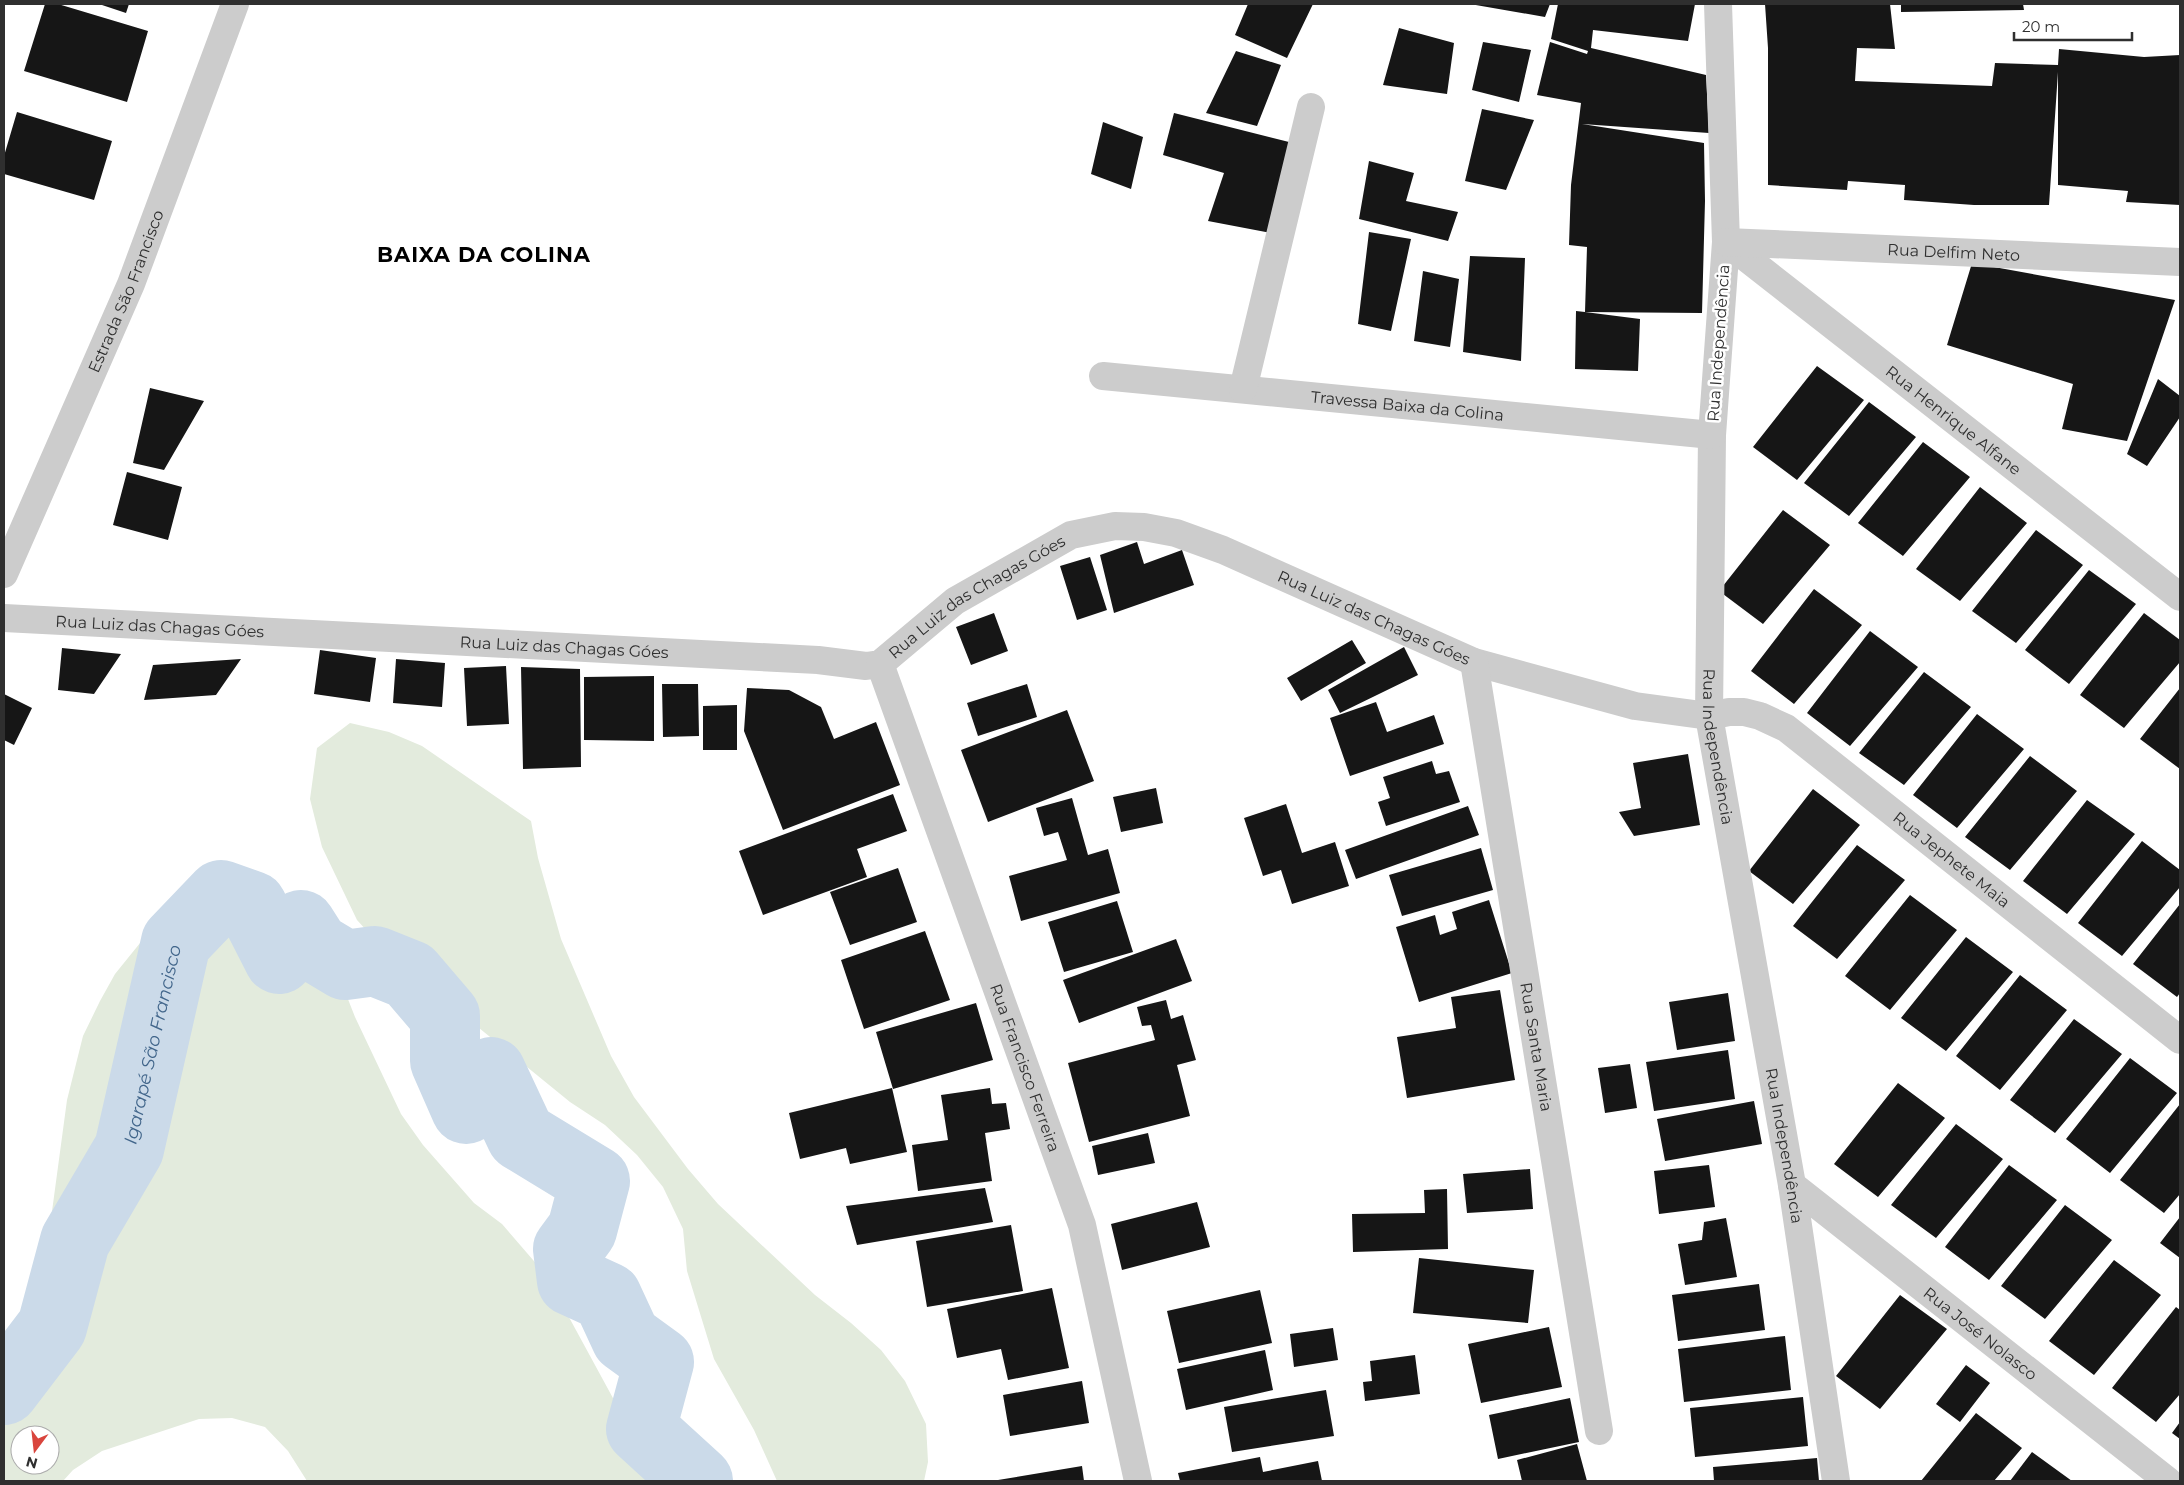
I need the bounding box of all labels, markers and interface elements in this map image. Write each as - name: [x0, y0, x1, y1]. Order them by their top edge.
- scale bar: [2014, 10, 2132, 42]
- text: 20 m: [2022, 17, 2060, 36]
- street label: Estrada São Francisco: [84, 207, 168, 376]
- street label: Rua Delfim Neto: [1887, 240, 2021, 265]
- district label: BAIXA DA COLINA: [377, 242, 591, 267]
- street label: Rua Independência: [1704, 264, 1733, 422]
- street label: Rua Henrique Alfane: [1882, 362, 2025, 479]
- street label: Travessa Baixa da Colina: [1310, 387, 1505, 425]
- street label: Rua Luiz das Chagas Góes: [885, 531, 1069, 663]
- street label: Rua Luiz das Chagas Góes: [1275, 567, 1473, 669]
- street label: Rua Luiz das Chagas Góes: [55, 612, 265, 641]
- street label: Rua Luiz das Chagas Góes: [459, 633, 669, 662]
- street label: Rua Independência: [1699, 668, 1737, 826]
- street label: Rua Jephete Maia: [1889, 808, 2014, 912]
- water label: Igarapé São Francisco: [119, 943, 186, 1146]
- street label: Rua Francisco Ferreira: [986, 981, 1064, 1154]
- street label: Rua Santa Maria: [1516, 981, 1556, 1113]
- street label: Rua Independência: [1761, 1067, 1807, 1225]
- street label: Rua José Nolasco: [1920, 1283, 2041, 1384]
- north arrow: [10, 1425, 60, 1475]
- text: N: [24, 1452, 39, 1473]

